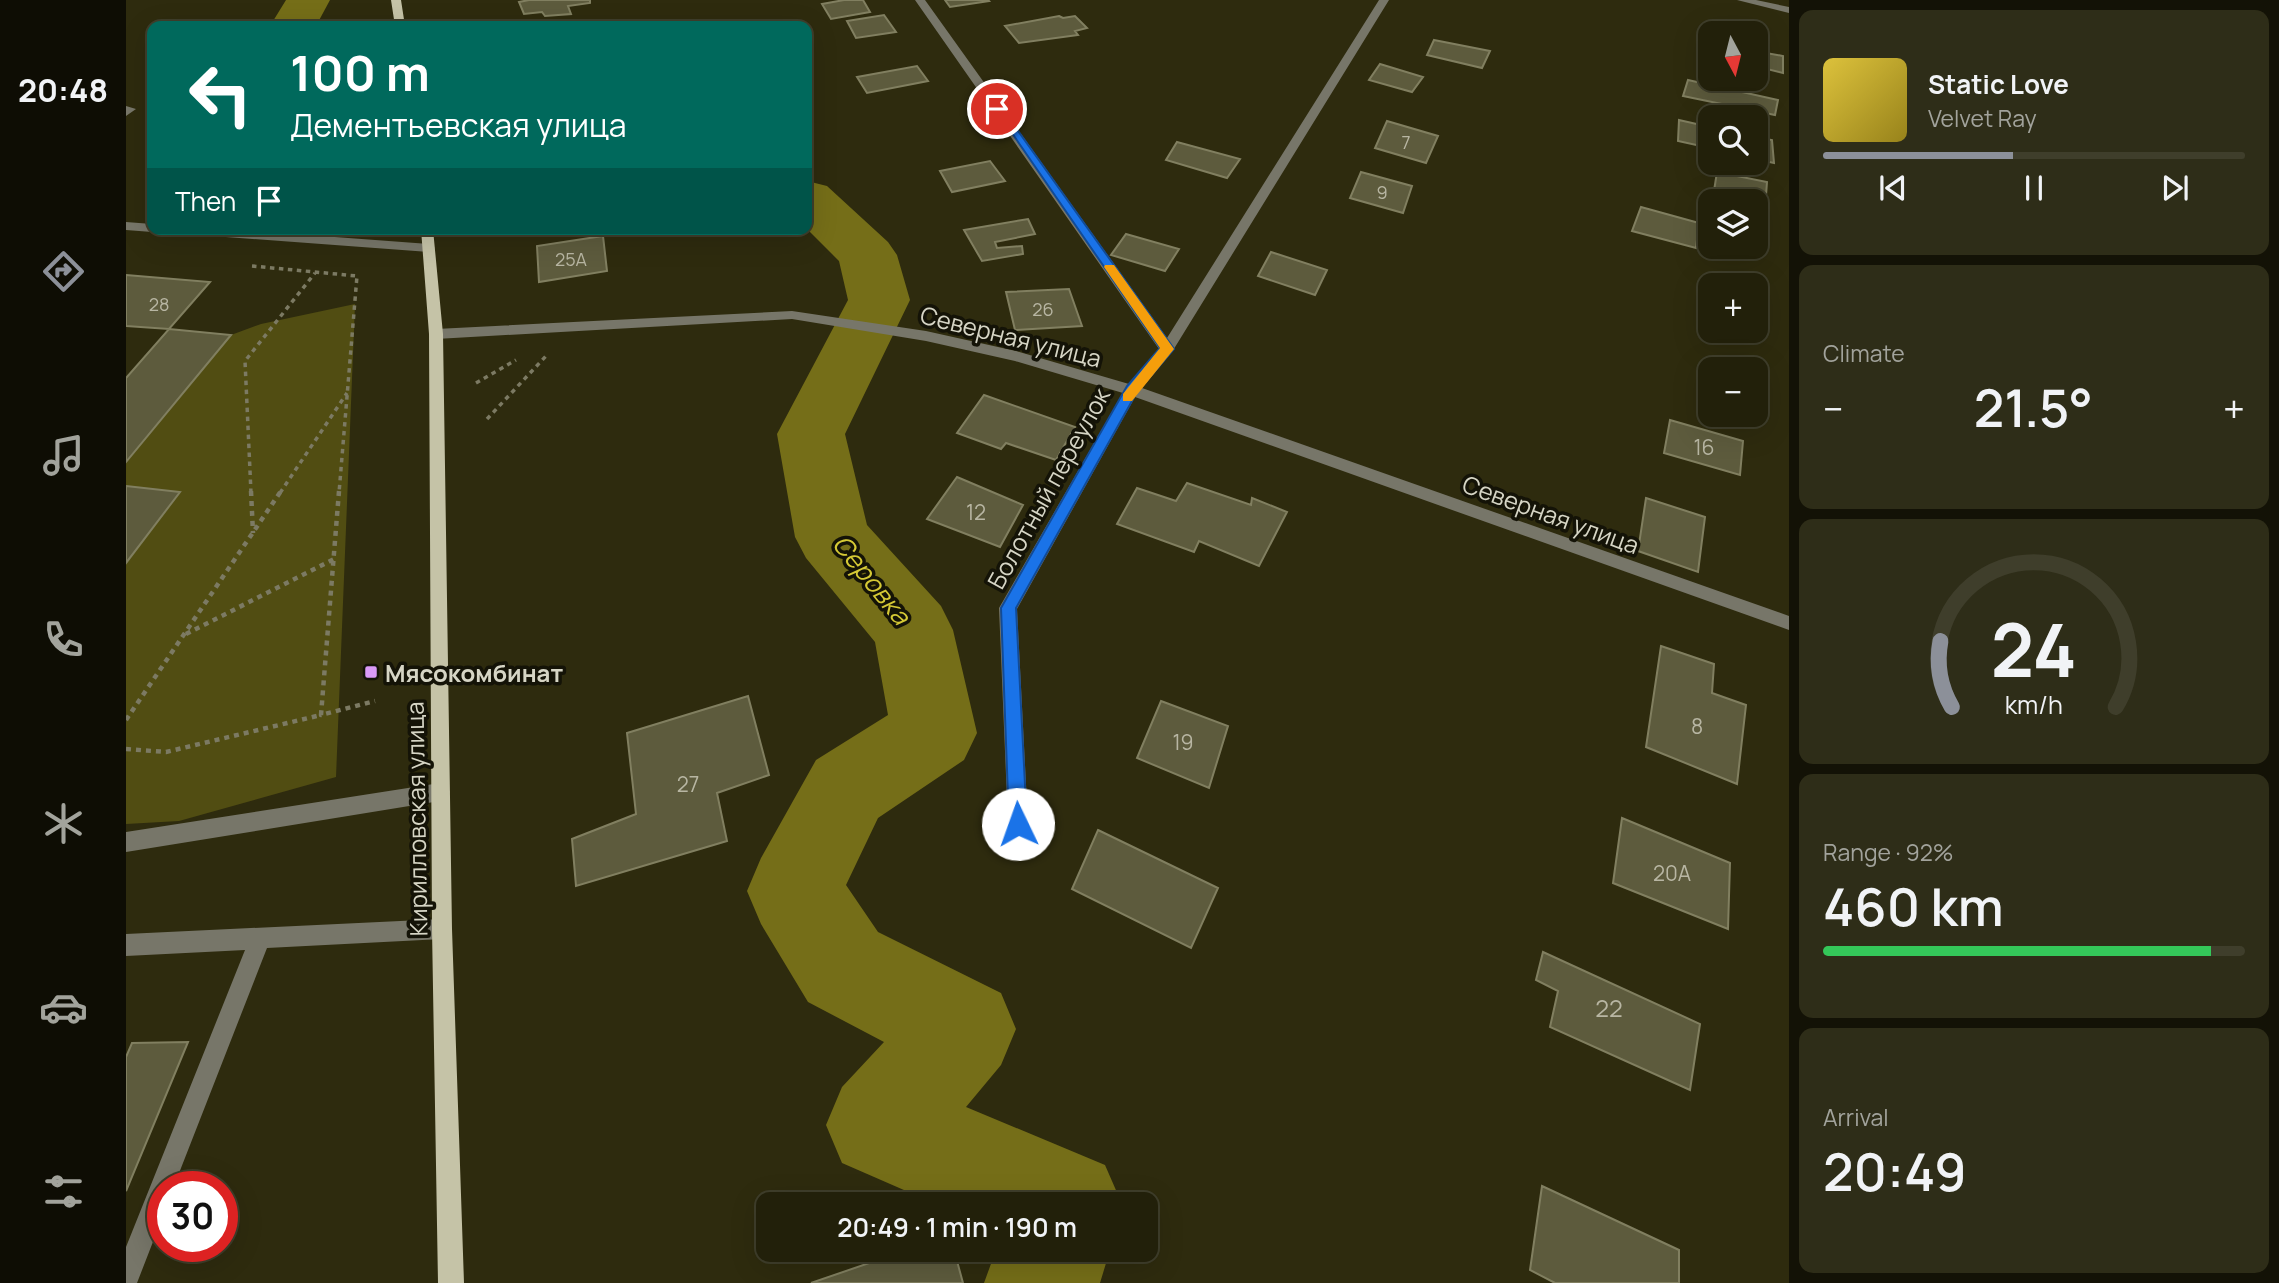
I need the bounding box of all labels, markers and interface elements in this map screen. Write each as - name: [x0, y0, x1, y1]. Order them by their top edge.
- north arrow: [1698, 21, 1768, 91]
- map controls: [1698, 21, 1768, 427]
- text: 100 m: [290, 39, 430, 106]
- icon: left: [175, 49, 266, 140]
- text: Static Love: [1928, 66, 2069, 102]
- text: 20:48: [18, 68, 108, 112]
- pin: [967, 79, 1027, 139]
- icon: arrive: [978, 90, 1016, 128]
- text: Velvet Ray: [1928, 102, 2037, 134]
- text: Дементьевская улица: [290, 103, 627, 147]
- button: search: [1698, 105, 1768, 175]
- house number: 7: [1401, 130, 1411, 154]
- icon: previous: [1874, 169, 1912, 207]
- icon: pause: [2015, 169, 2053, 207]
- icon: next: [2156, 169, 2194, 207]
- house number: 9: [1376, 180, 1388, 204]
- icon: arrive: [250, 182, 288, 220]
- text: Then: [175, 183, 236, 219]
- button: layers: [1698, 189, 1768, 259]
- icon: directions: [39, 247, 88, 296]
- house number: 25А: [555, 247, 588, 271]
- button: +: [1698, 273, 1768, 343]
- house number: 28: [149, 292, 169, 316]
- house number: 26: [1032, 297, 1054, 321]
- street label: Северная улица: [917, 298, 1105, 374]
- text: Climate: [1823, 337, 1905, 369]
- button: −: [1698, 357, 1768, 427]
- text: 21.5°: [1974, 372, 2093, 443]
- street label: Болотный переулок: [979, 381, 1118, 594]
- text: −: [1823, 382, 1844, 434]
- text: +: [2223, 382, 2245, 434]
- icon: music: [39, 431, 88, 480]
- house number: 16: [1693, 433, 1715, 461]
- street label: Северная улица: [1458, 467, 1644, 561]
- house number: 12: [966, 498, 986, 526]
- water label: Серовка: [825, 527, 920, 633]
- text: 24: [1991, 600, 2077, 700]
- icon: phone: [39, 615, 88, 664]
- place label: Мясокомбинат: [385, 656, 563, 689]
- marker: Мясокомбинат: [363, 664, 379, 680]
- text: km/h: [2005, 687, 2063, 722]
- street label: Кирилловская улица: [397, 701, 435, 937]
- house number: 8: [1691, 712, 1703, 740]
- house number: 19: [1172, 728, 1194, 756]
- house number: 27: [677, 770, 699, 798]
- position arrow: [981, 787, 1055, 861]
- icon: climate: [39, 799, 88, 848]
- text: Range · 92%: [1823, 836, 1954, 868]
- house number: 20А: [1653, 859, 1691, 887]
- text: 460 km: [1823, 871, 2004, 942]
- icon: car: [39, 983, 88, 1032]
- house number: 22: [1595, 991, 1623, 1024]
- text: Arrival: [1823, 1101, 1889, 1133]
- text: 20:49: [1823, 1136, 1967, 1207]
- icon: filters: [39, 1167, 88, 1216]
- speed limit sign: 30: [147, 1171, 238, 1262]
- text: 20:49 · 1 min · 190 m: [837, 1209, 1077, 1245]

